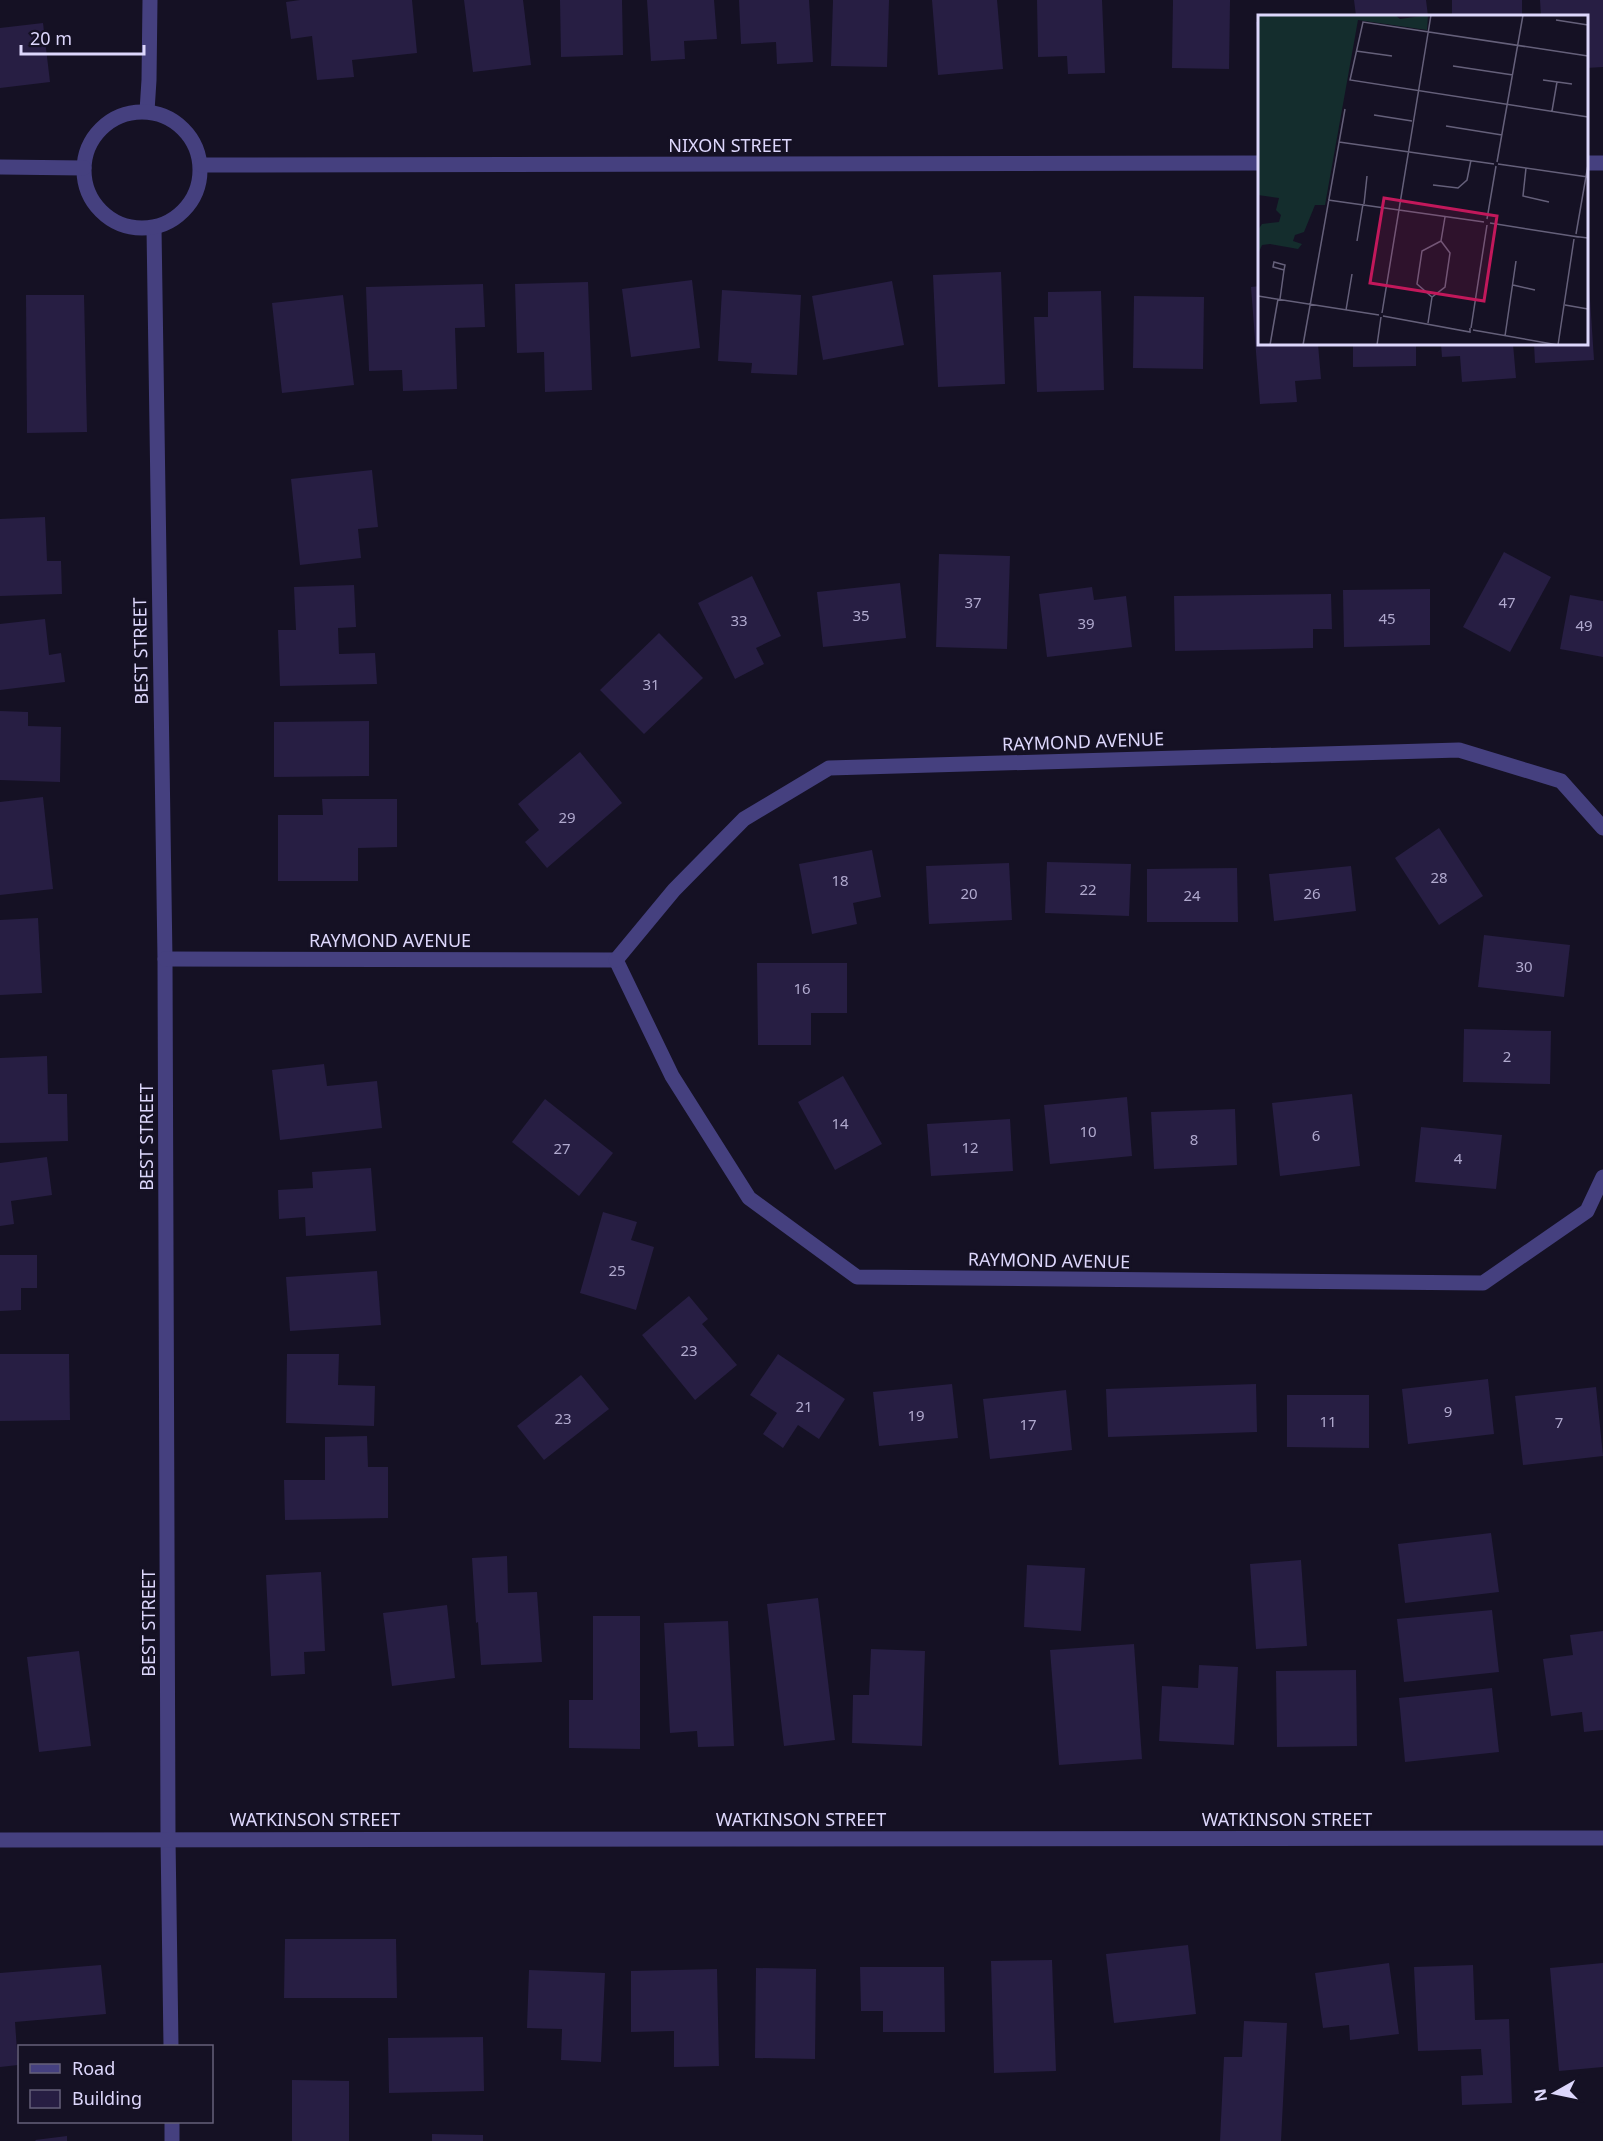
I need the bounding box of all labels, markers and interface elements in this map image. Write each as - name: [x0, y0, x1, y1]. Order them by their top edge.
- inset map: [1258, 15, 1588, 345]
- scale bar: [21, 18, 144, 56]
- text: 20 m: [30, 26, 72, 50]
- street label: NIXON STREET: [668, 133, 792, 157]
- house number: 37: [964, 592, 982, 612]
- house number: 47: [1498, 592, 1516, 612]
- street label: BEST STREET: [127, 597, 153, 705]
- house number: 35: [852, 605, 870, 625]
- house number: 45: [1378, 608, 1396, 628]
- house number: 33: [730, 610, 748, 630]
- house number: 39: [1077, 613, 1095, 633]
- house number: 49: [1575, 615, 1593, 635]
- house number: 31: [642, 674, 660, 694]
- street label: RAYMOND AVENUE: [1002, 726, 1164, 756]
- house number: 29: [558, 807, 576, 827]
- house number: 28: [1430, 867, 1448, 887]
- house number: 18: [831, 870, 849, 890]
- house number: 22: [1079, 879, 1097, 899]
- house number: 20: [960, 883, 978, 903]
- house number: 26: [1303, 883, 1321, 903]
- house number: 24: [1183, 885, 1201, 905]
- street label: RAYMOND AVENUE: [309, 928, 471, 952]
- house number: 30: [1515, 956, 1533, 976]
- house number: 16: [793, 978, 811, 998]
- house number: 2: [1503, 1046, 1511, 1066]
- street label: BEST STREET: [134, 1083, 158, 1191]
- house number: 14: [831, 1113, 849, 1133]
- house number: 10: [1079, 1121, 1097, 1141]
- house number: 6: [1312, 1125, 1320, 1145]
- house number: 8: [1190, 1129, 1198, 1149]
- house number: 12: [961, 1137, 979, 1157]
- house number: 27: [553, 1138, 571, 1158]
- house number: 4: [1454, 1148, 1463, 1168]
- street label: RAYMOND AVENUE: [968, 1247, 1130, 1273]
- house number: 25: [608, 1260, 626, 1280]
- house number: 23: [680, 1340, 698, 1360]
- house number: 21: [795, 1396, 813, 1416]
- house number: 9: [1444, 1401, 1452, 1421]
- house number: 19: [907, 1405, 925, 1425]
- house number: 23: [554, 1408, 572, 1428]
- house number: 11: [1319, 1411, 1337, 1431]
- house number: 7: [1555, 1412, 1563, 1432]
- house number: 17: [1019, 1414, 1037, 1434]
- street label: BEST STREET: [136, 1569, 160, 1677]
- street label: WATKINSON STREET: [230, 1807, 400, 1831]
- street label: WATKINSON STREET: [716, 1807, 886, 1831]
- street label: WATKINSON STREET: [1202, 1807, 1372, 1831]
- legend: [18, 2045, 213, 2123]
- text: Road: [72, 2056, 115, 2080]
- north arrow: [1525, 2063, 1585, 2123]
- text: Building: [72, 2086, 142, 2110]
- text: N: [1528, 2087, 1552, 2103]

